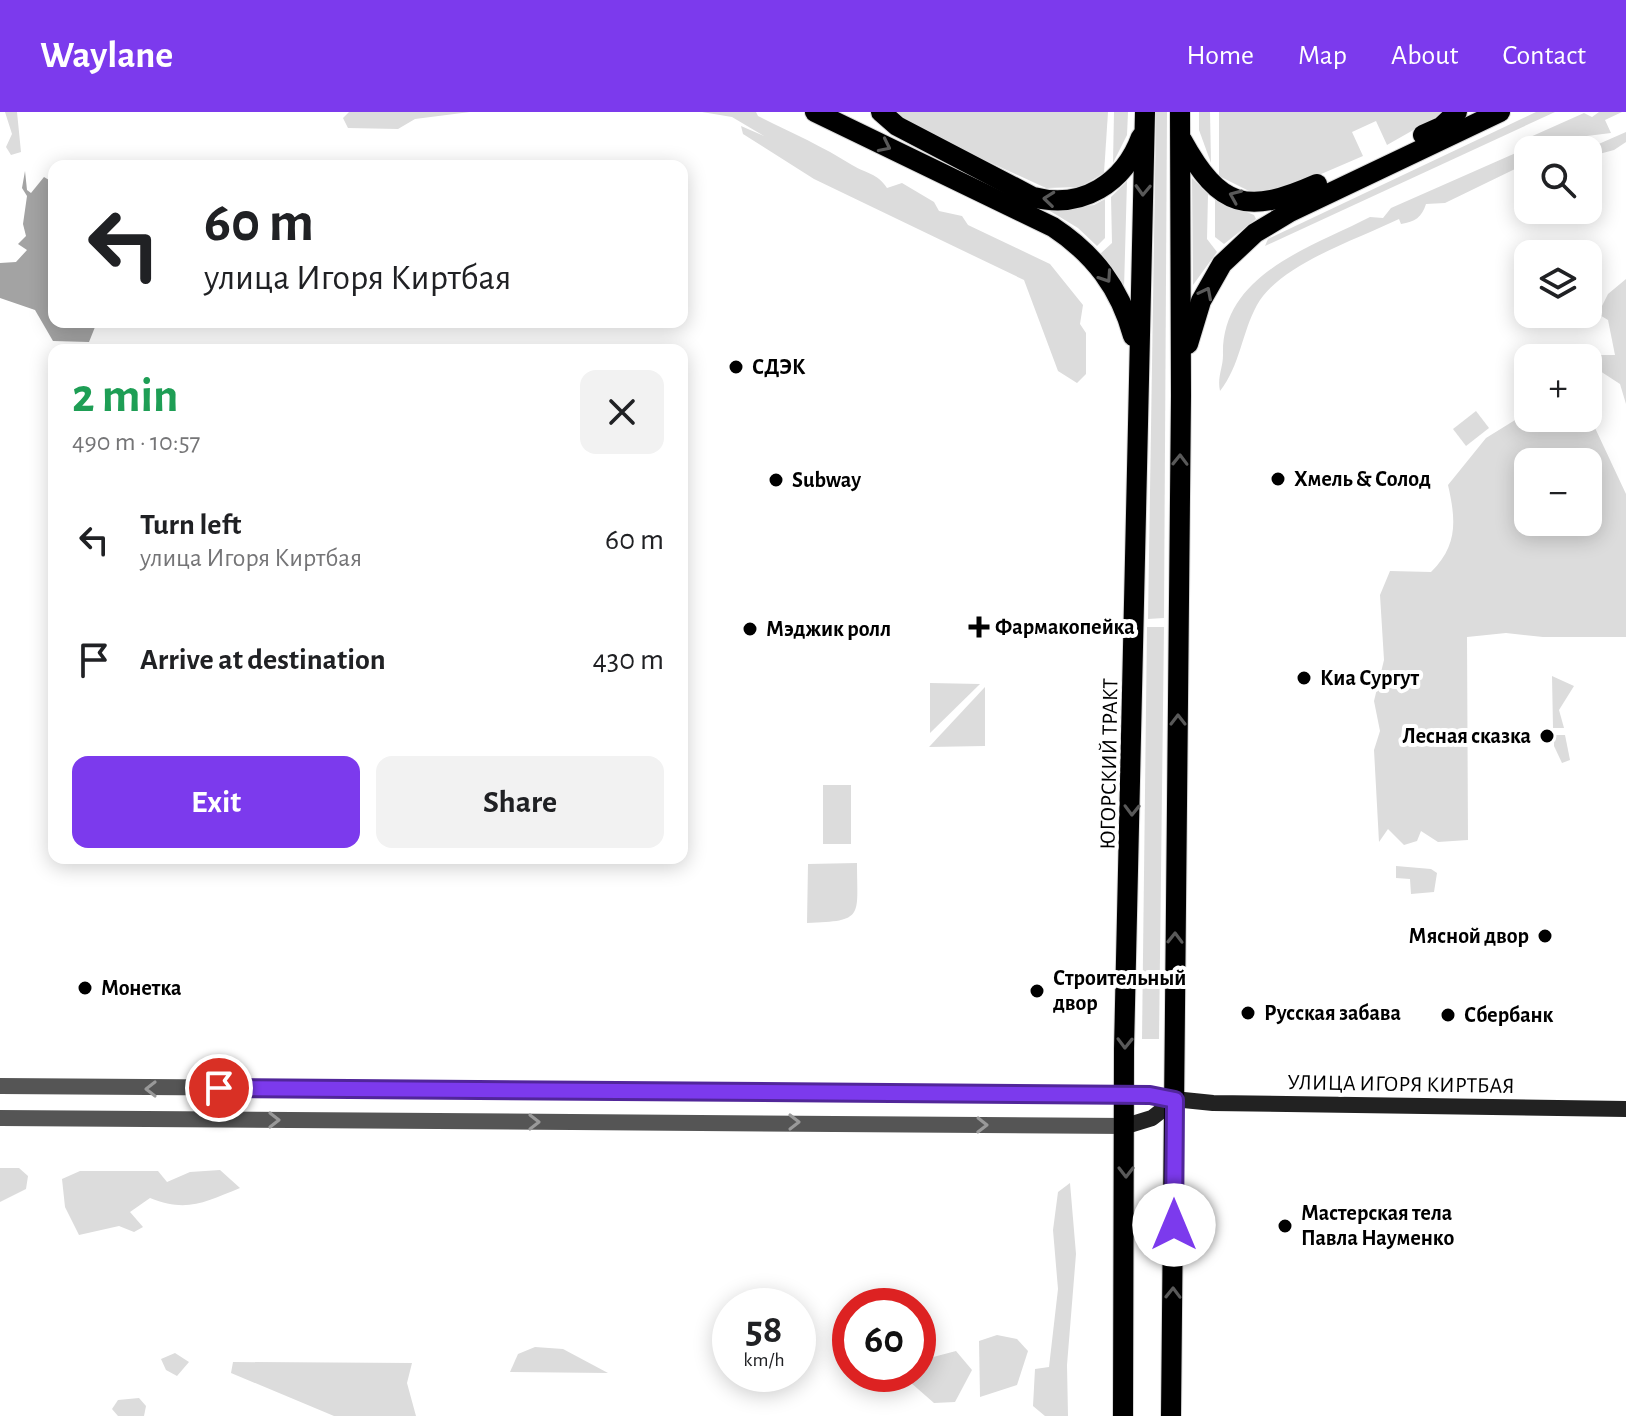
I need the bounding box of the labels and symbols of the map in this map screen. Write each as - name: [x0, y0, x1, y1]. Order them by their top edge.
- one-way arrow: [877, 136, 892, 152]
- one-way arrow: [1135, 184, 1152, 197]
- one-way arrow: [1229, 189, 1243, 206]
- one-way arrow: [1042, 190, 1055, 207]
- one-way arrow: [1096, 268, 1111, 282]
- one-way arrow: [1197, 287, 1212, 302]
- place label: СДЭК: [752, 356, 806, 378]
- marker: СДЭК: [727, 358, 745, 376]
- one-way arrow: [1171, 453, 1189, 466]
- place label: Хмель & Солод: [1294, 468, 1431, 490]
- place label: Subway: [792, 469, 861, 492]
- marker: Хмель & Солод: [1269, 470, 1287, 488]
- marker: Subway: [767, 471, 785, 489]
- place label: Фармакопейка: [995, 616, 1135, 638]
- place label: Мэджик ролл: [766, 618, 891, 640]
- marker: Фармакопейка: [970, 618, 988, 636]
- marker: Мэджик ролл: [741, 620, 759, 638]
- place label: Киа Сургут: [1320, 667, 1419, 690]
- marker: Киа Сургут: [1295, 669, 1313, 687]
- street label: ЮГОРСКИЙ ТРАКТ: [1097, 677, 1122, 850]
- one-way arrow: [1169, 713, 1187, 726]
- place label: Лесная сказка: [1402, 725, 1531, 747]
- marker: Лесная сказка: [1538, 727, 1556, 745]
- one-way arrow: [1123, 804, 1140, 817]
- place label: Мясной двор: [1409, 925, 1529, 947]
- marker: Мясной двор: [1536, 927, 1554, 945]
- one-way arrow: [1166, 931, 1183, 944]
- place label: Строительный двор: [1053, 967, 1186, 1014]
- place label: Монетка: [101, 977, 181, 999]
- marker: Монетка: [76, 979, 94, 997]
- marker: Строительный двор: [1028, 982, 1046, 1000]
- place label: Русская забава: [1264, 1002, 1401, 1025]
- marker: Русская забава: [1239, 1004, 1257, 1022]
- place label: Сбербанк: [1464, 1004, 1554, 1026]
- marker: Сбербанк: [1439, 1006, 1457, 1024]
- one-way arrow: [1116, 1037, 1134, 1050]
- pin: [185, 1054, 253, 1122]
- street label: УЛИЦА ИГОРЯ КИРТБАЯ: [1287, 1071, 1515, 1097]
- one-way arrow: [144, 1080, 157, 1097]
- one-way arrow: [268, 1111, 281, 1128]
- one-way arrow: [528, 1113, 541, 1131]
- one-way arrow: [788, 1113, 801, 1131]
- one-way arrow: [976, 1117, 989, 1134]
- one-way arrow: [1117, 1166, 1135, 1179]
- position arrow: [1132, 1183, 1216, 1267]
- place label: Мастерская тела Павла Науменко: [1301, 1202, 1454, 1250]
- marker: Мастерская тела Павла Науменко: [1276, 1217, 1294, 1235]
- one-way arrow: [1165, 1286, 1182, 1299]
- speed limit sign: 60: [832, 1288, 936, 1392]

